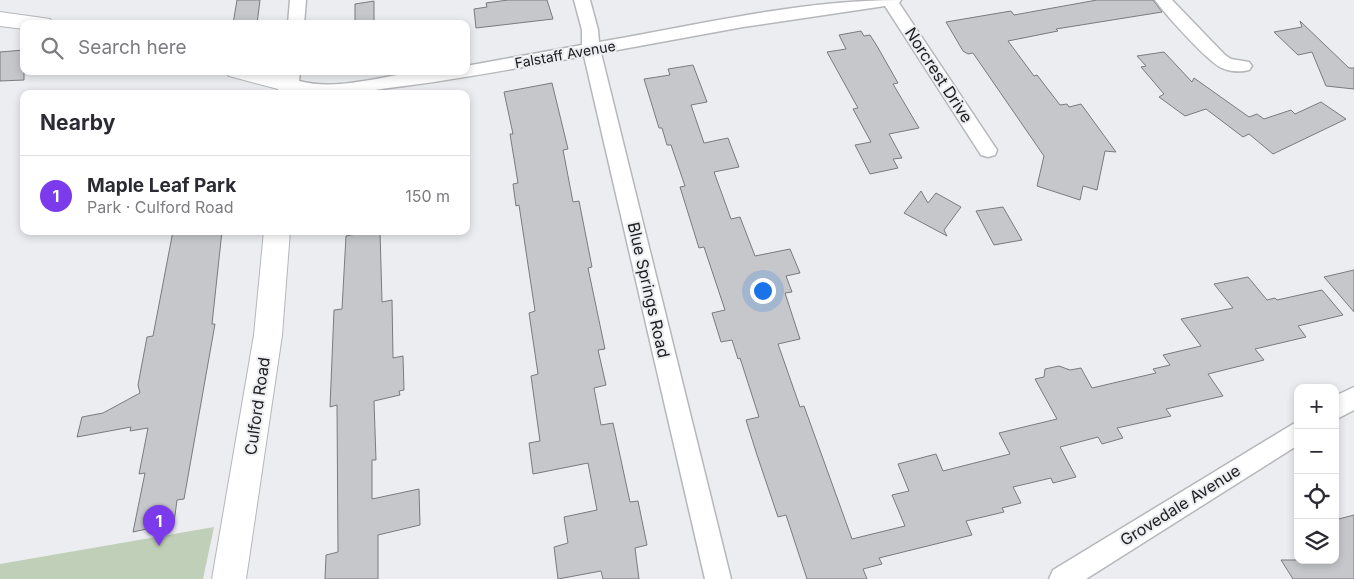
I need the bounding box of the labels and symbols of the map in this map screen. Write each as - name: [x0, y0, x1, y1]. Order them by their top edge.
- street label: Norcrest Drive: [901, 24, 977, 126]
- street label: Falstaff Avenue: [513, 37, 617, 71]
- street label: Blue Springs Road: [624, 220, 674, 360]
- your location: [750, 278, 776, 304]
- street label: Culford Road: [240, 356, 274, 456]
- street label: Grovedale Avenue: [1116, 460, 1244, 550]
- pin: 1: [143, 505, 175, 546]

